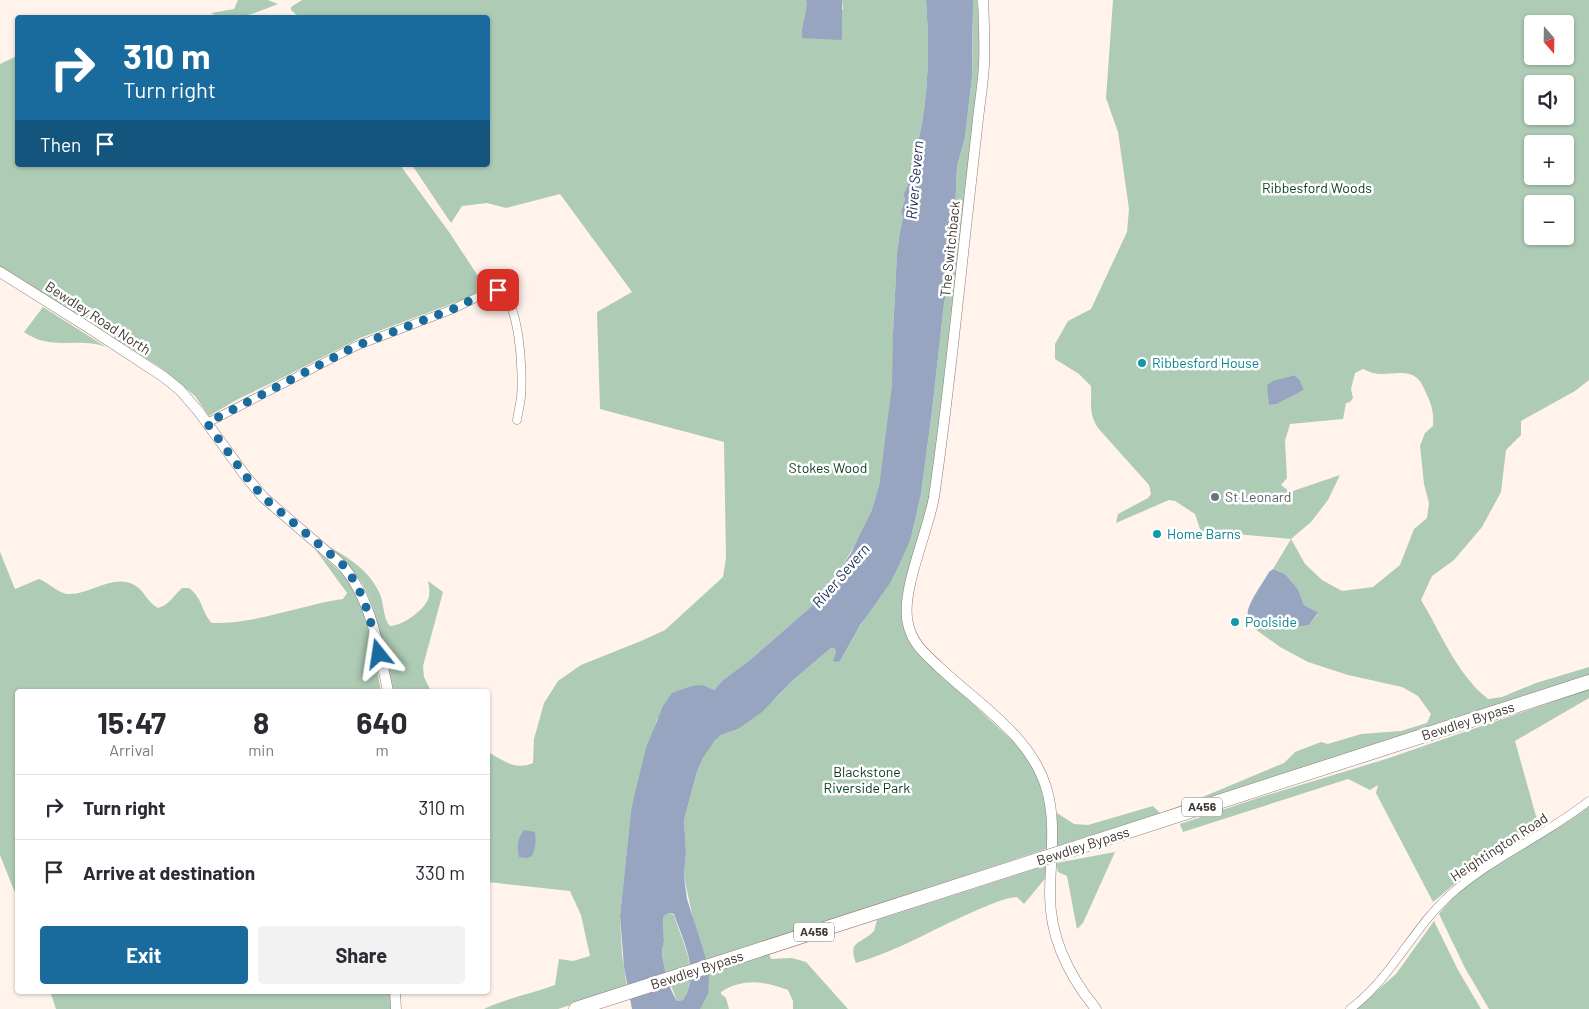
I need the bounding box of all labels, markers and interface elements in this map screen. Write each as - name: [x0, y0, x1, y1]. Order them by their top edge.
- north arrow: [1524, 15, 1574, 65]
- map controls: [1524, 15, 1574, 245]
- text: 310 m: [123, 34, 210, 76]
- icon: right: [40, 35, 105, 100]
- button: sound: [1524, 75, 1574, 125]
- text: Turn right: [123, 76, 216, 102]
- icon: arrive: [91, 130, 119, 158]
- text: Then: [40, 133, 81, 156]
- button: +: [1524, 135, 1574, 185]
- water label: River Severn: [902, 140, 926, 220]
- park label: Ribbesford Woods: [1262, 179, 1372, 196]
- button: −: [1524, 195, 1574, 245]
- street label: The Switchback: [936, 200, 963, 298]
- pin: [477, 269, 519, 311]
- icon: arrive: [484, 276, 512, 304]
- street label: Bewdley Road North: [42, 277, 154, 358]
- place label: Ribbesford House: [1152, 354, 1259, 371]
- marker: Ribbesford House: [1136, 357, 1148, 369]
- park label: Stokes Wood: [789, 459, 867, 476]
- place label: St Leonard: [1225, 488, 1292, 505]
- marker: St Leonard: [1209, 491, 1221, 503]
- place label: Home Barns: [1167, 525, 1241, 542]
- marker: Home Barns: [1151, 528, 1163, 540]
- water label: River Severn: [808, 540, 873, 611]
- place label: Poolside: [1245, 613, 1297, 630]
- marker: Poolside: [1229, 616, 1241, 628]
- position arrow: [352, 627, 404, 679]
- street label: Bewdley Bypass: [1419, 697, 1517, 744]
- text: 15:47: [97, 704, 166, 740]
- text: 8: [253, 704, 269, 740]
- text: 640: [356, 704, 408, 740]
- text: Arrival: [109, 740, 154, 759]
- text: min: [248, 740, 274, 759]
- text: m: [375, 740, 389, 759]
- park label: Blackstone Riverside Park: [824, 763, 910, 796]
- icon: right: [40, 793, 68, 821]
- text: Turn right: [83, 796, 165, 819]
- text: 310 m: [418, 796, 465, 819]
- road number: A456: [1182, 798, 1222, 816]
- street label: Heightington Road: [1447, 809, 1551, 884]
- street label: Bewdley Bypass: [1034, 822, 1132, 869]
- icon: arrive: [40, 858, 68, 886]
- text: Arrive at destination: [83, 861, 255, 884]
- text: 330 m: [415, 861, 465, 884]
- road number: A456: [794, 922, 834, 942]
- button: Exit: [40, 926, 248, 984]
- button: Share: [258, 926, 465, 984]
- street label: Bewdley Bypass: [648, 946, 746, 993]

